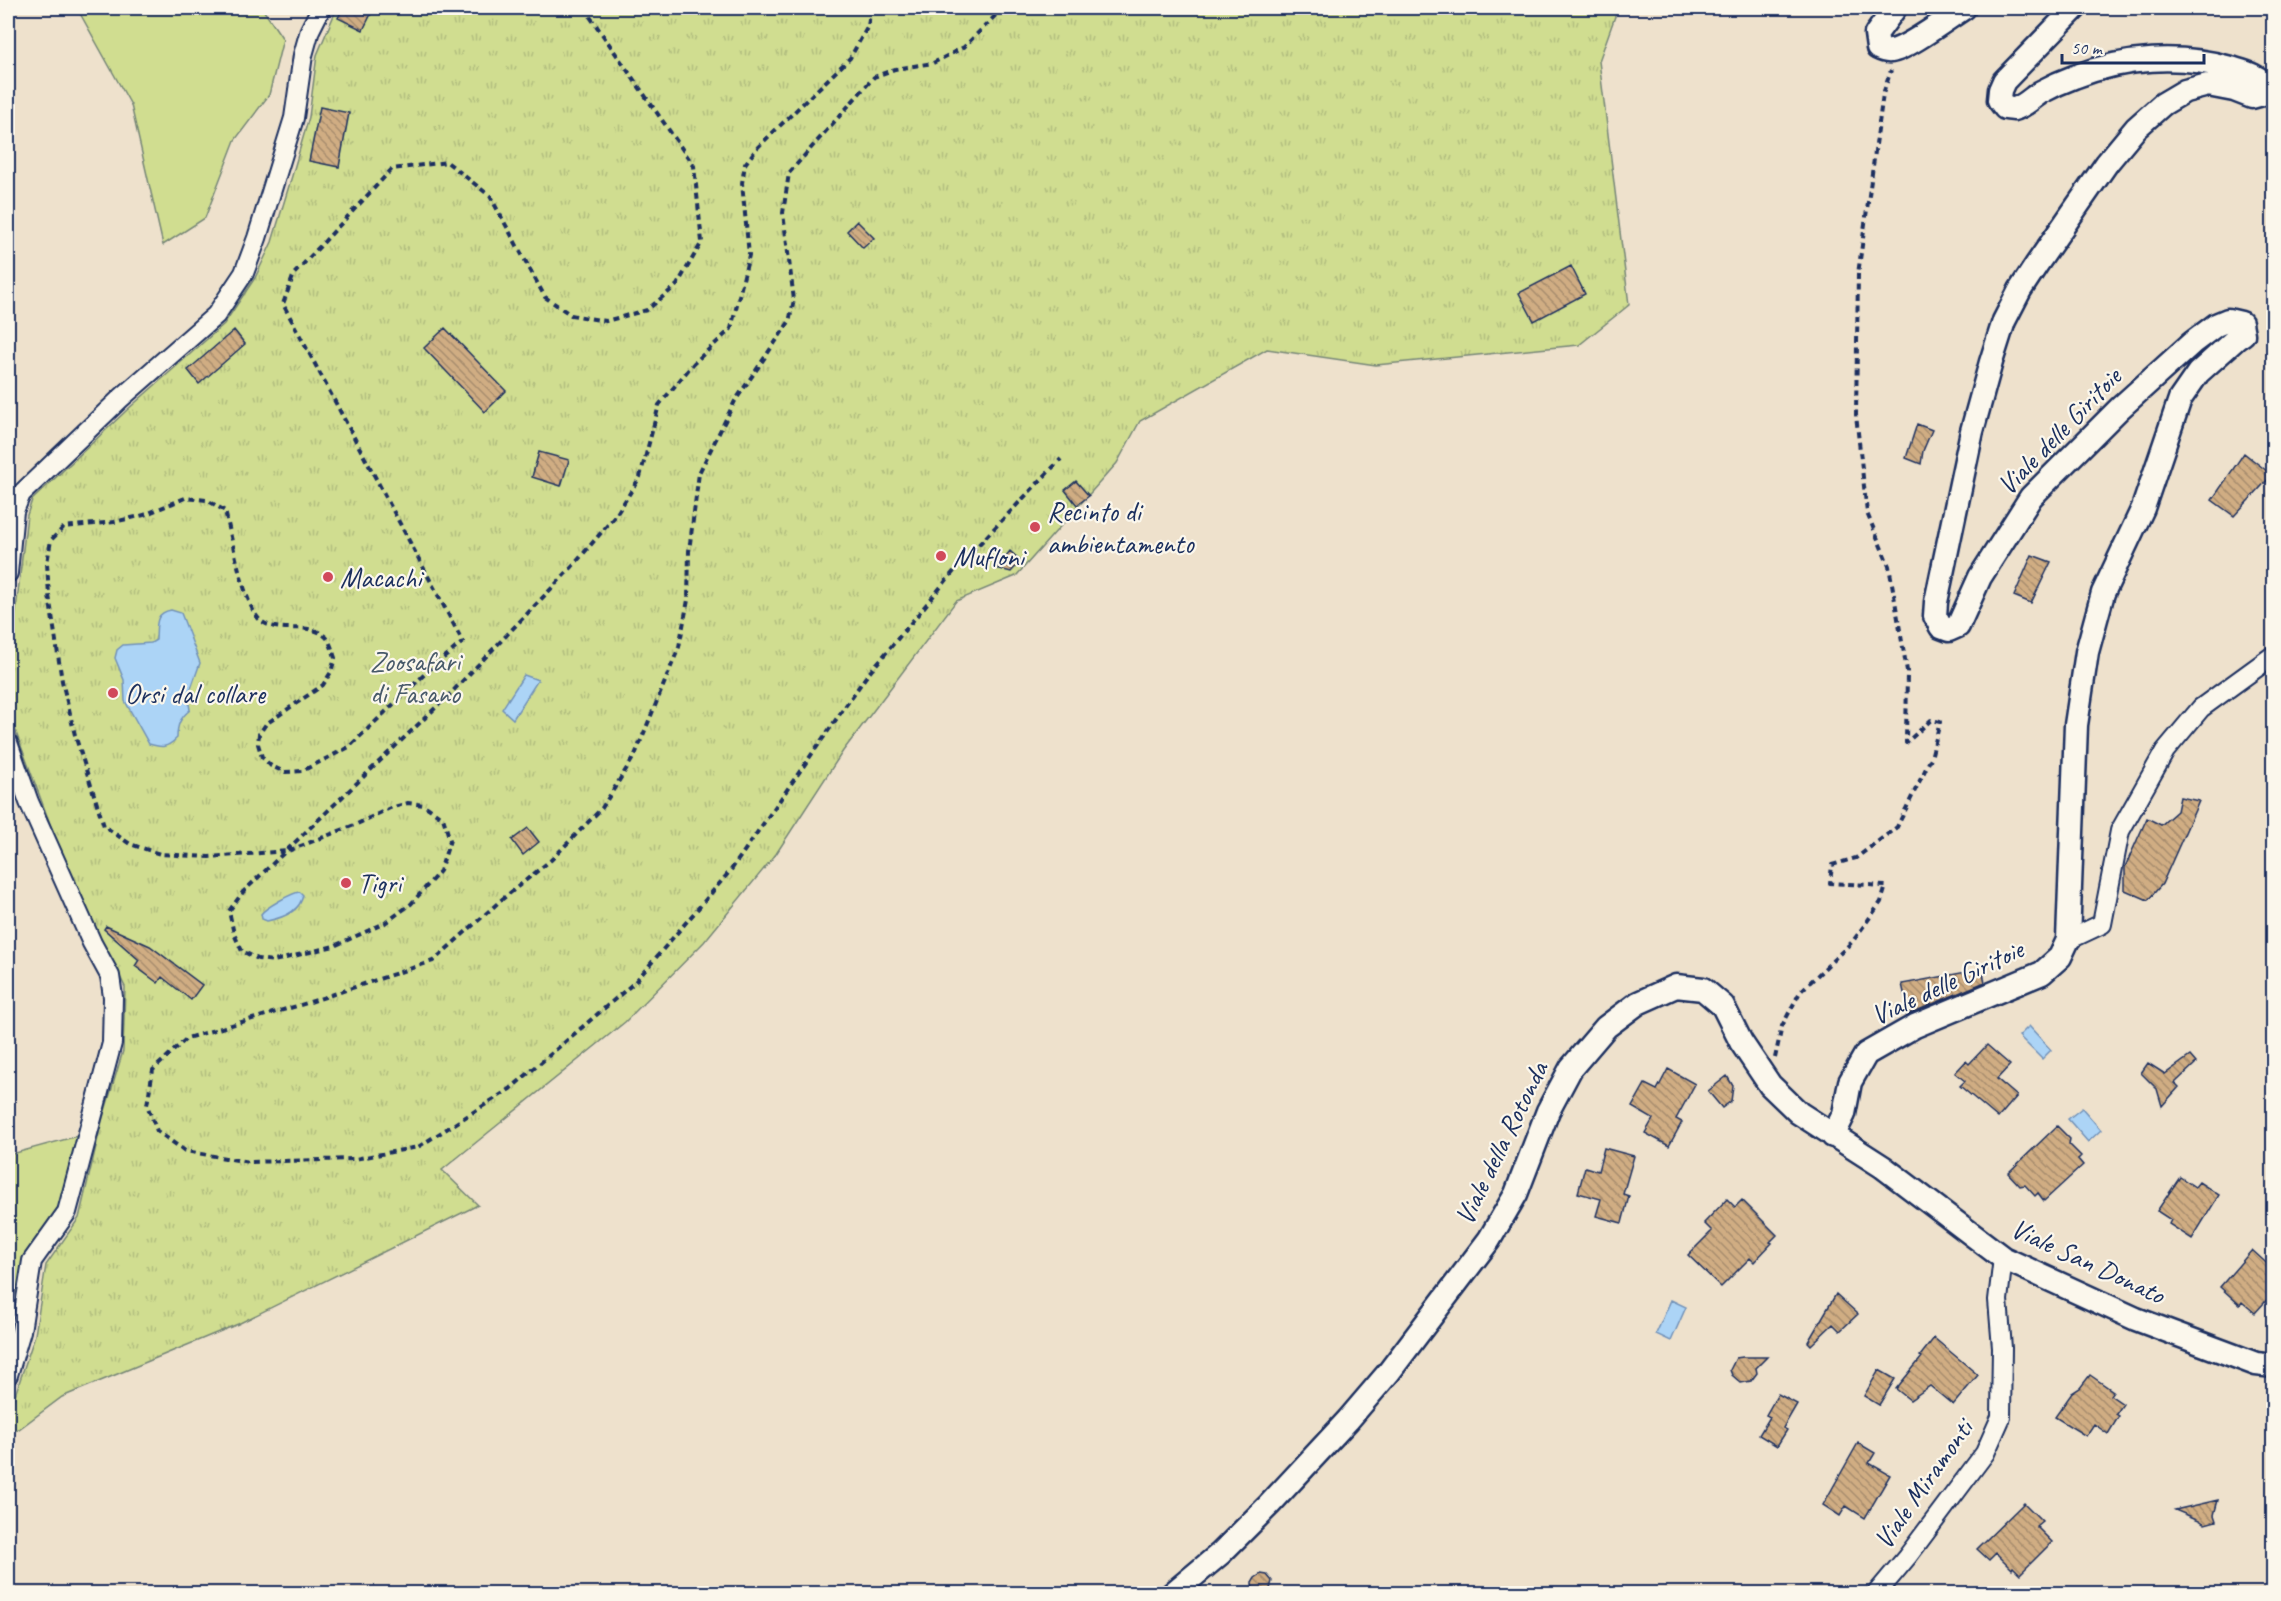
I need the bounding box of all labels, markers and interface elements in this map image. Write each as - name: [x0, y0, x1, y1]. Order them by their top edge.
- scale bar: [2062, 27, 2204, 65]
- text: 50 m: [2071, 37, 2104, 59]
- street label: Viale delle Giritoie: [1989, 359, 2130, 502]
- place label: Recinto di ambientamento: [1047, 494, 1196, 561]
- marker: Recinto di ambientamento: [1028, 520, 1042, 534]
- place label: Mufloni: [953, 539, 1028, 574]
- marker: Mufloni: [934, 549, 948, 563]
- place label: Macachi: [340, 560, 425, 595]
- marker: Macachi: [321, 570, 335, 584]
- park label: Zoosafari di Fasano: [370, 644, 464, 711]
- place label: Orsi dal collare: [125, 676, 267, 711]
- marker: Orsi dal collare: [106, 686, 120, 700]
- place label: Tigri: [358, 866, 405, 901]
- marker: Tigri: [339, 876, 353, 890]
- street label: Viale delle Giritoie: [1865, 931, 2030, 1032]
- street label: Viale della Rotonda: [1446, 1054, 1556, 1230]
- street label: Viale San Donato: [2006, 1210, 2172, 1313]
- street label: Viale Miramonti: [1866, 1409, 1983, 1556]

